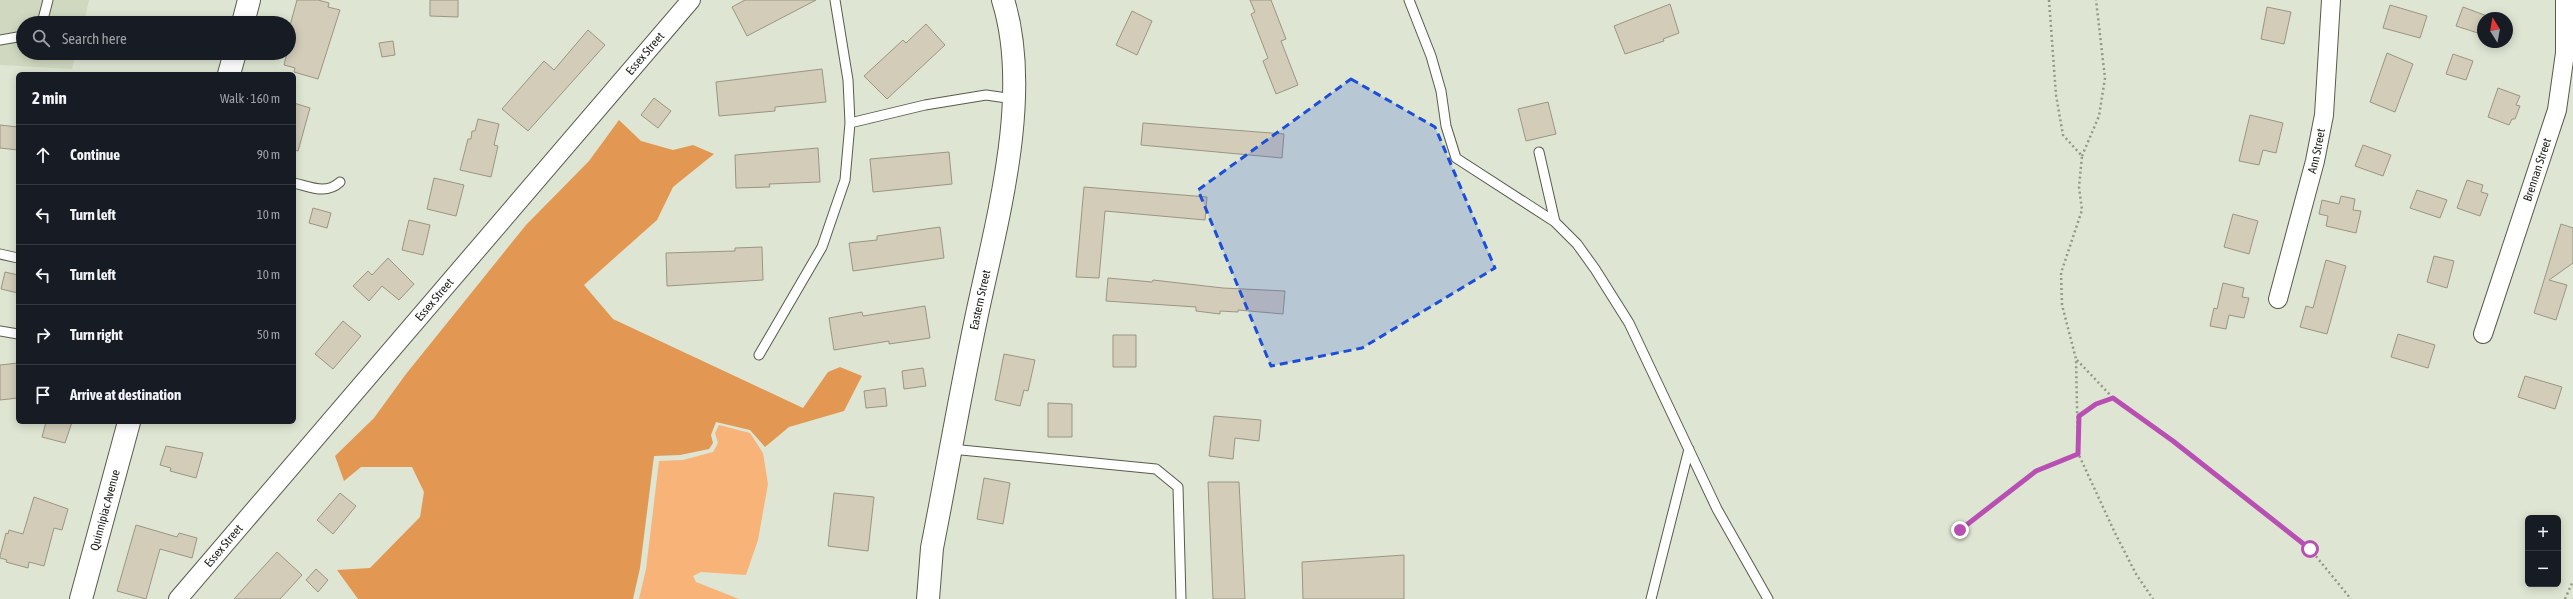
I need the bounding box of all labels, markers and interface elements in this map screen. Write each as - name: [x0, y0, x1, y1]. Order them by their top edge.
- north arrow: [2477, 12, 2513, 48]
- search box: [16, 16, 296, 60]
- icon: search: [30, 27, 52, 49]
- street label: Essex Street: [623, 29, 668, 78]
- text: Search here: [62, 30, 127, 47]
- text: 2 min: [32, 88, 67, 108]
- text: Walk · 160 m: [220, 91, 280, 106]
- street label: Ann Street: [2305, 127, 2328, 175]
- street label: Brennan Street: [2520, 136, 2554, 203]
- icon: ahead: [32, 144, 54, 166]
- text: Continue: [70, 146, 120, 163]
- text: 90 m: [257, 147, 280, 162]
- icon: left: [32, 204, 54, 226]
- text: Turn left: [70, 206, 116, 223]
- text: 10 m: [257, 207, 280, 222]
- icon: left: [32, 264, 54, 286]
- text: Turn left: [70, 266, 116, 283]
- text: 10 m: [257, 267, 280, 282]
- street label: Eastern Street: [967, 268, 994, 331]
- street label: Essex Street: [412, 275, 457, 324]
- icon: right: [32, 324, 54, 346]
- text: Turn right: [70, 326, 123, 343]
- text: 50 m: [257, 327, 280, 342]
- icon: arrive: [32, 384, 54, 406]
- text: Arrive at destination: [70, 386, 181, 403]
- street label: Quinnipiac Avenue: [87, 468, 123, 552]
- map controls: [2525, 515, 2561, 587]
- button: +: [2525, 515, 2561, 551]
- street label: Essex Street: [201, 521, 246, 570]
- route end: [1951, 521, 1969, 539]
- route start: [2301, 540, 2319, 558]
- button: −: [2525, 551, 2561, 587]

